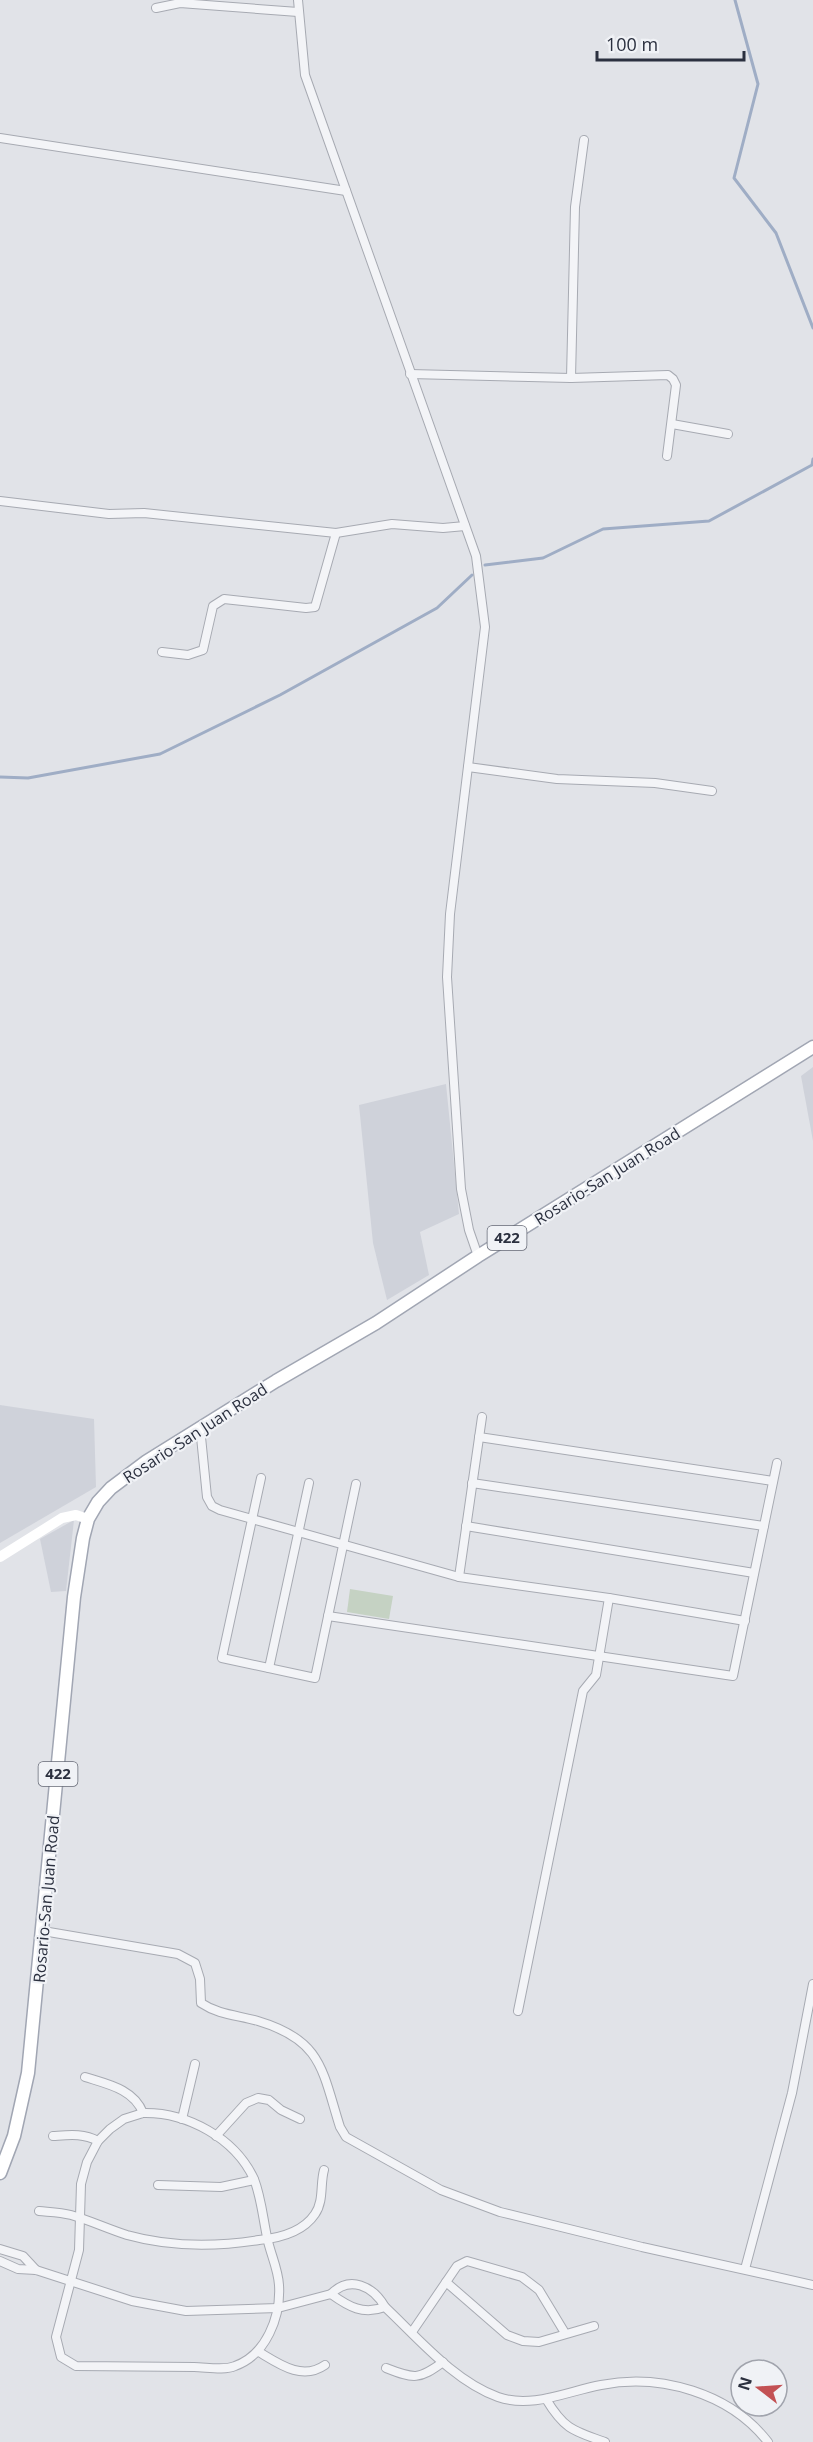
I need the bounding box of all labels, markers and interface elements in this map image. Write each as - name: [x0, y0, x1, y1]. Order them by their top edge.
- scale bar: [597, 24, 744, 62]
- text: 100 m: [606, 32, 658, 56]
- street label: Rosario-San Juan Road: [530, 1122, 684, 1230]
- road number: 422: [488, 1226, 526, 1250]
- street label: Rosario-San Juan Road: [118, 1378, 272, 1488]
- road number: 422: [38, 1762, 78, 1786]
- street label: Rosario-San Juan Road: [28, 1814, 64, 1984]
- north arrow: [729, 2358, 789, 2418]
- text: N: [732, 2374, 757, 2393]

